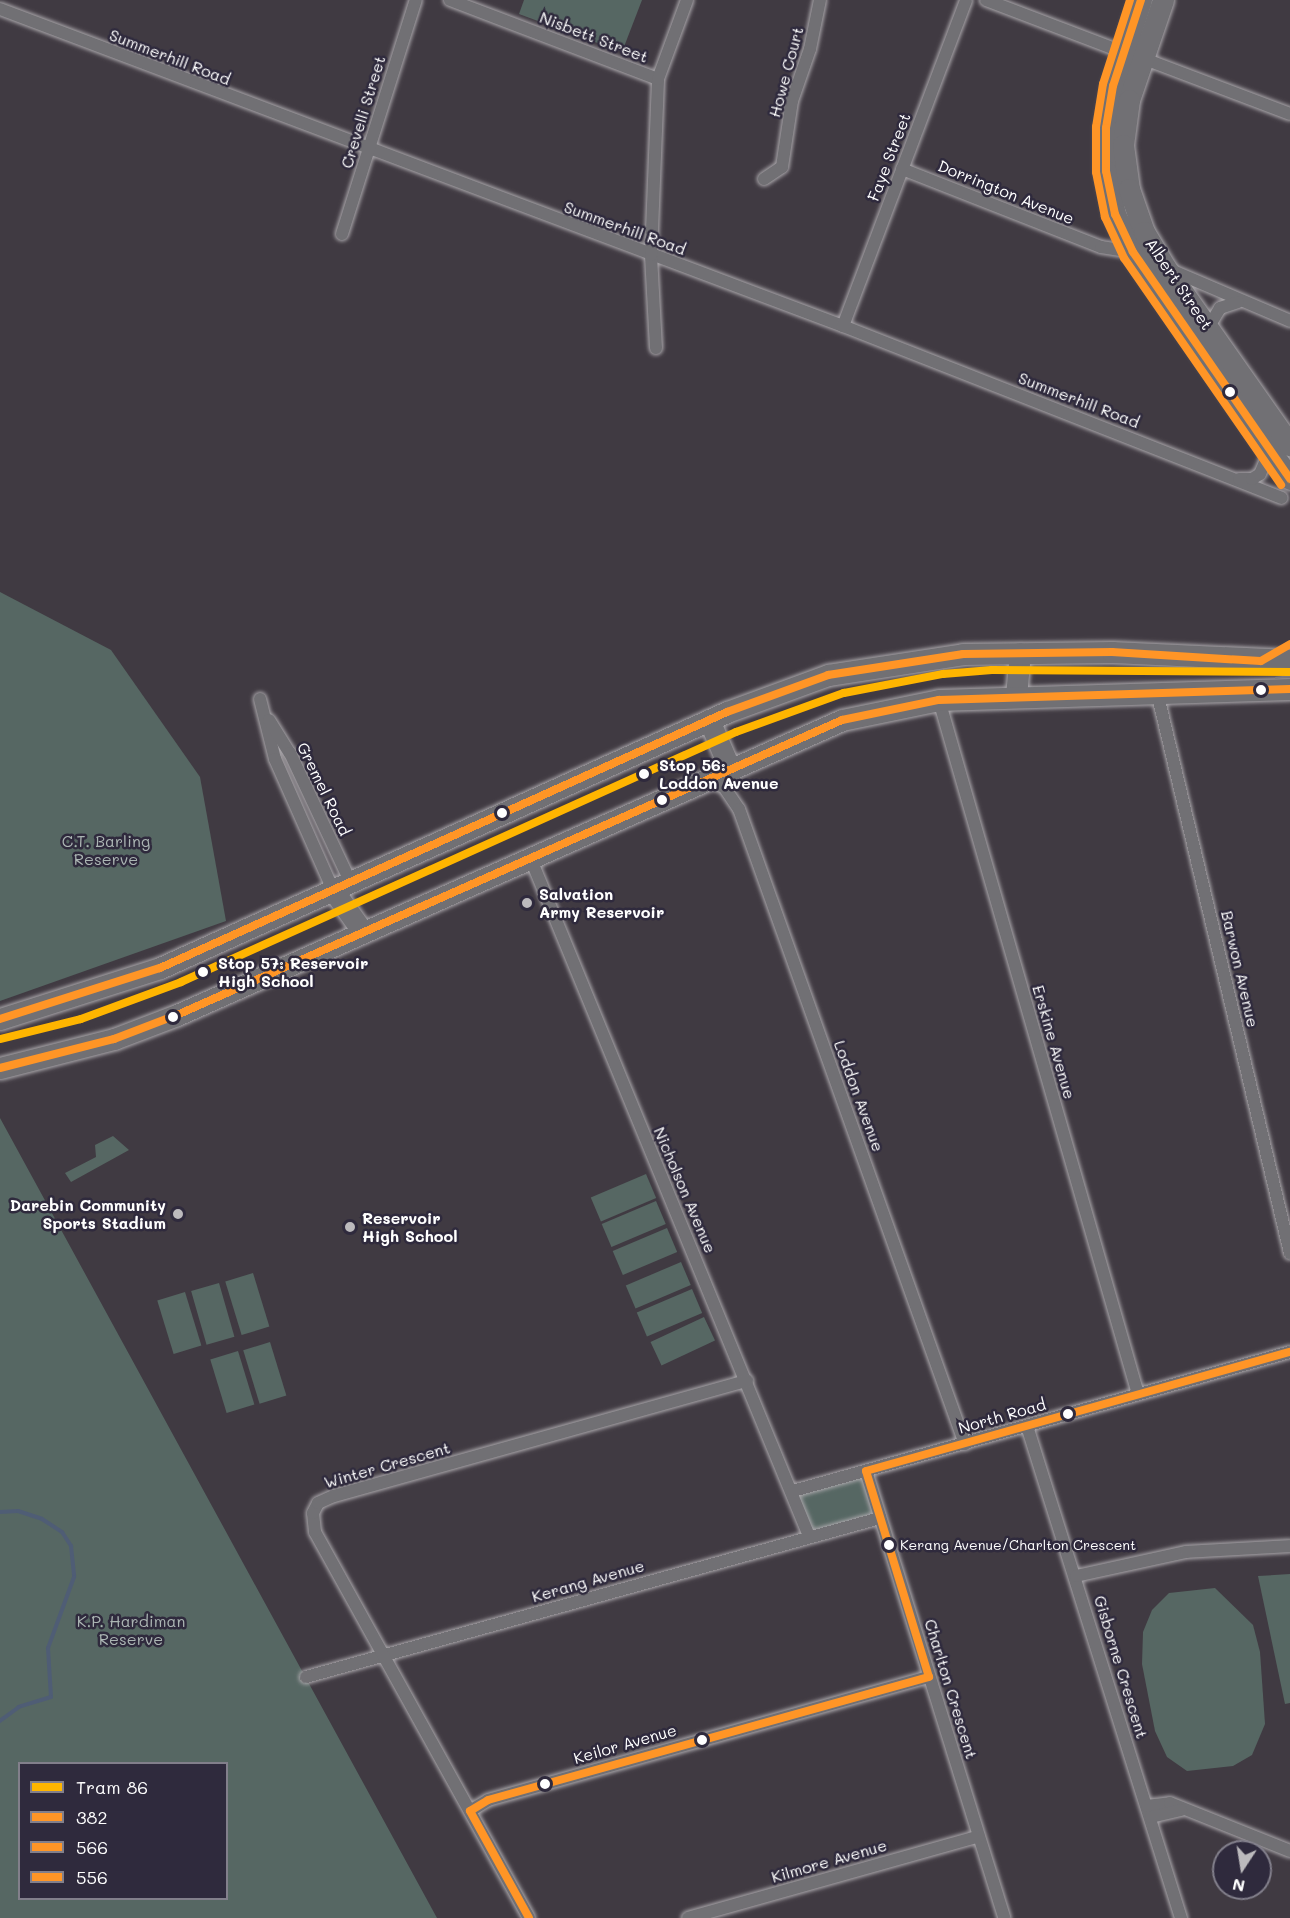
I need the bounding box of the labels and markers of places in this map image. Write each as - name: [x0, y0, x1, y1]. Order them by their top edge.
- unlabelled marker: [1224, 386, 1236, 398]
- unlabelled marker: [1255, 684, 1267, 696]
- place label: Stop 56: Loddon Avenue: [659, 755, 779, 793]
- marker: Stop 56: Loddon Avenue: [634, 764, 654, 784]
- unlabelled marker: [656, 794, 668, 806]
- unlabelled marker: [496, 807, 508, 819]
- place label: Salvation Army Reservoir: [539, 884, 664, 922]
- marker: Salvation Army Reservoir: [520, 896, 534, 910]
- place label: Stop 57: Reservoir High School: [218, 953, 368, 991]
- marker: Stop 57: Reservoir High School: [193, 962, 213, 982]
- unlabelled marker: [167, 1011, 179, 1023]
- place label: Darebin Community Sports Stadium: [10, 1195, 166, 1233]
- marker: Darebin Community Sports Stadium: [171, 1207, 185, 1221]
- place label: Reservoir High School: [362, 1208, 458, 1246]
- marker: Reservoir High School: [343, 1220, 357, 1234]
- unlabelled marker: [1062, 1408, 1074, 1420]
- place label: Kerang Avenue/Charlton Crescent: [900, 1537, 1136, 1553]
- marker: Kerang Avenue/Charlton Crescent: [883, 1539, 895, 1551]
- unlabelled marker: [696, 1734, 708, 1746]
- unlabelled marker: [539, 1778, 551, 1790]

